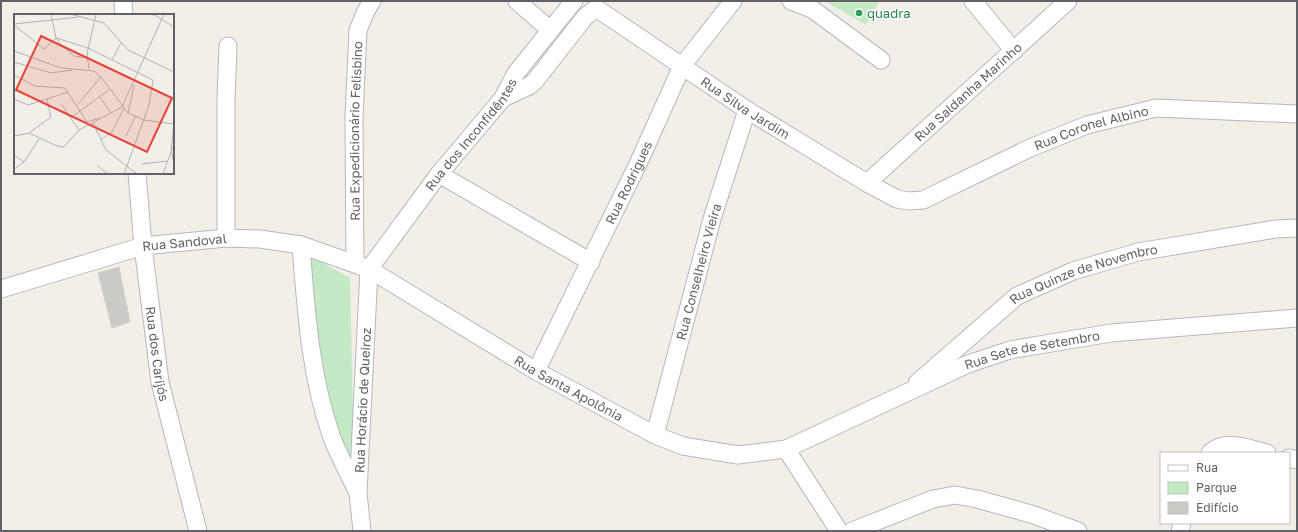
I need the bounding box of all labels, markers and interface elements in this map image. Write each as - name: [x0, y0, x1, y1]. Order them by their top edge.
- place label: quadra: [867, 5, 911, 21]
- marker: quadra: [854, 8, 864, 18]
- inset map: [14, 14, 174, 174]
- street label: Rua Saldanha Marinho: [911, 39, 1025, 145]
- street label: Rua Expedicionário Felisbino: [346, 41, 365, 221]
- street label: Rua Silva Jardim: [698, 73, 793, 142]
- street label: Rua dos Inconfidêntes: [421, 75, 520, 194]
- street label: Rua Coronel Albino: [1032, 102, 1150, 154]
- street label: Rua Rodrigues: [602, 138, 655, 227]
- street label: Rua Conselheiro Vieira: [672, 201, 725, 342]
- street label: Rua Sandoval: [142, 230, 227, 254]
- street label: Rua Quinze de Novembro: [1006, 241, 1159, 307]
- street label: Rua dos Carijós: [143, 305, 173, 403]
- street label: Rua Horácio de Queiroz: [351, 327, 374, 473]
- street label: Rua Sete de Setembro: [962, 327, 1101, 373]
- street label: Rua Santa Apolônia: [511, 352, 626, 424]
- legend: [1160, 452, 1290, 524]
- text: Rua: [1196, 460, 1218, 475]
- text: Parque: [1196, 480, 1237, 495]
- text: Edifício: [1196, 500, 1238, 515]

